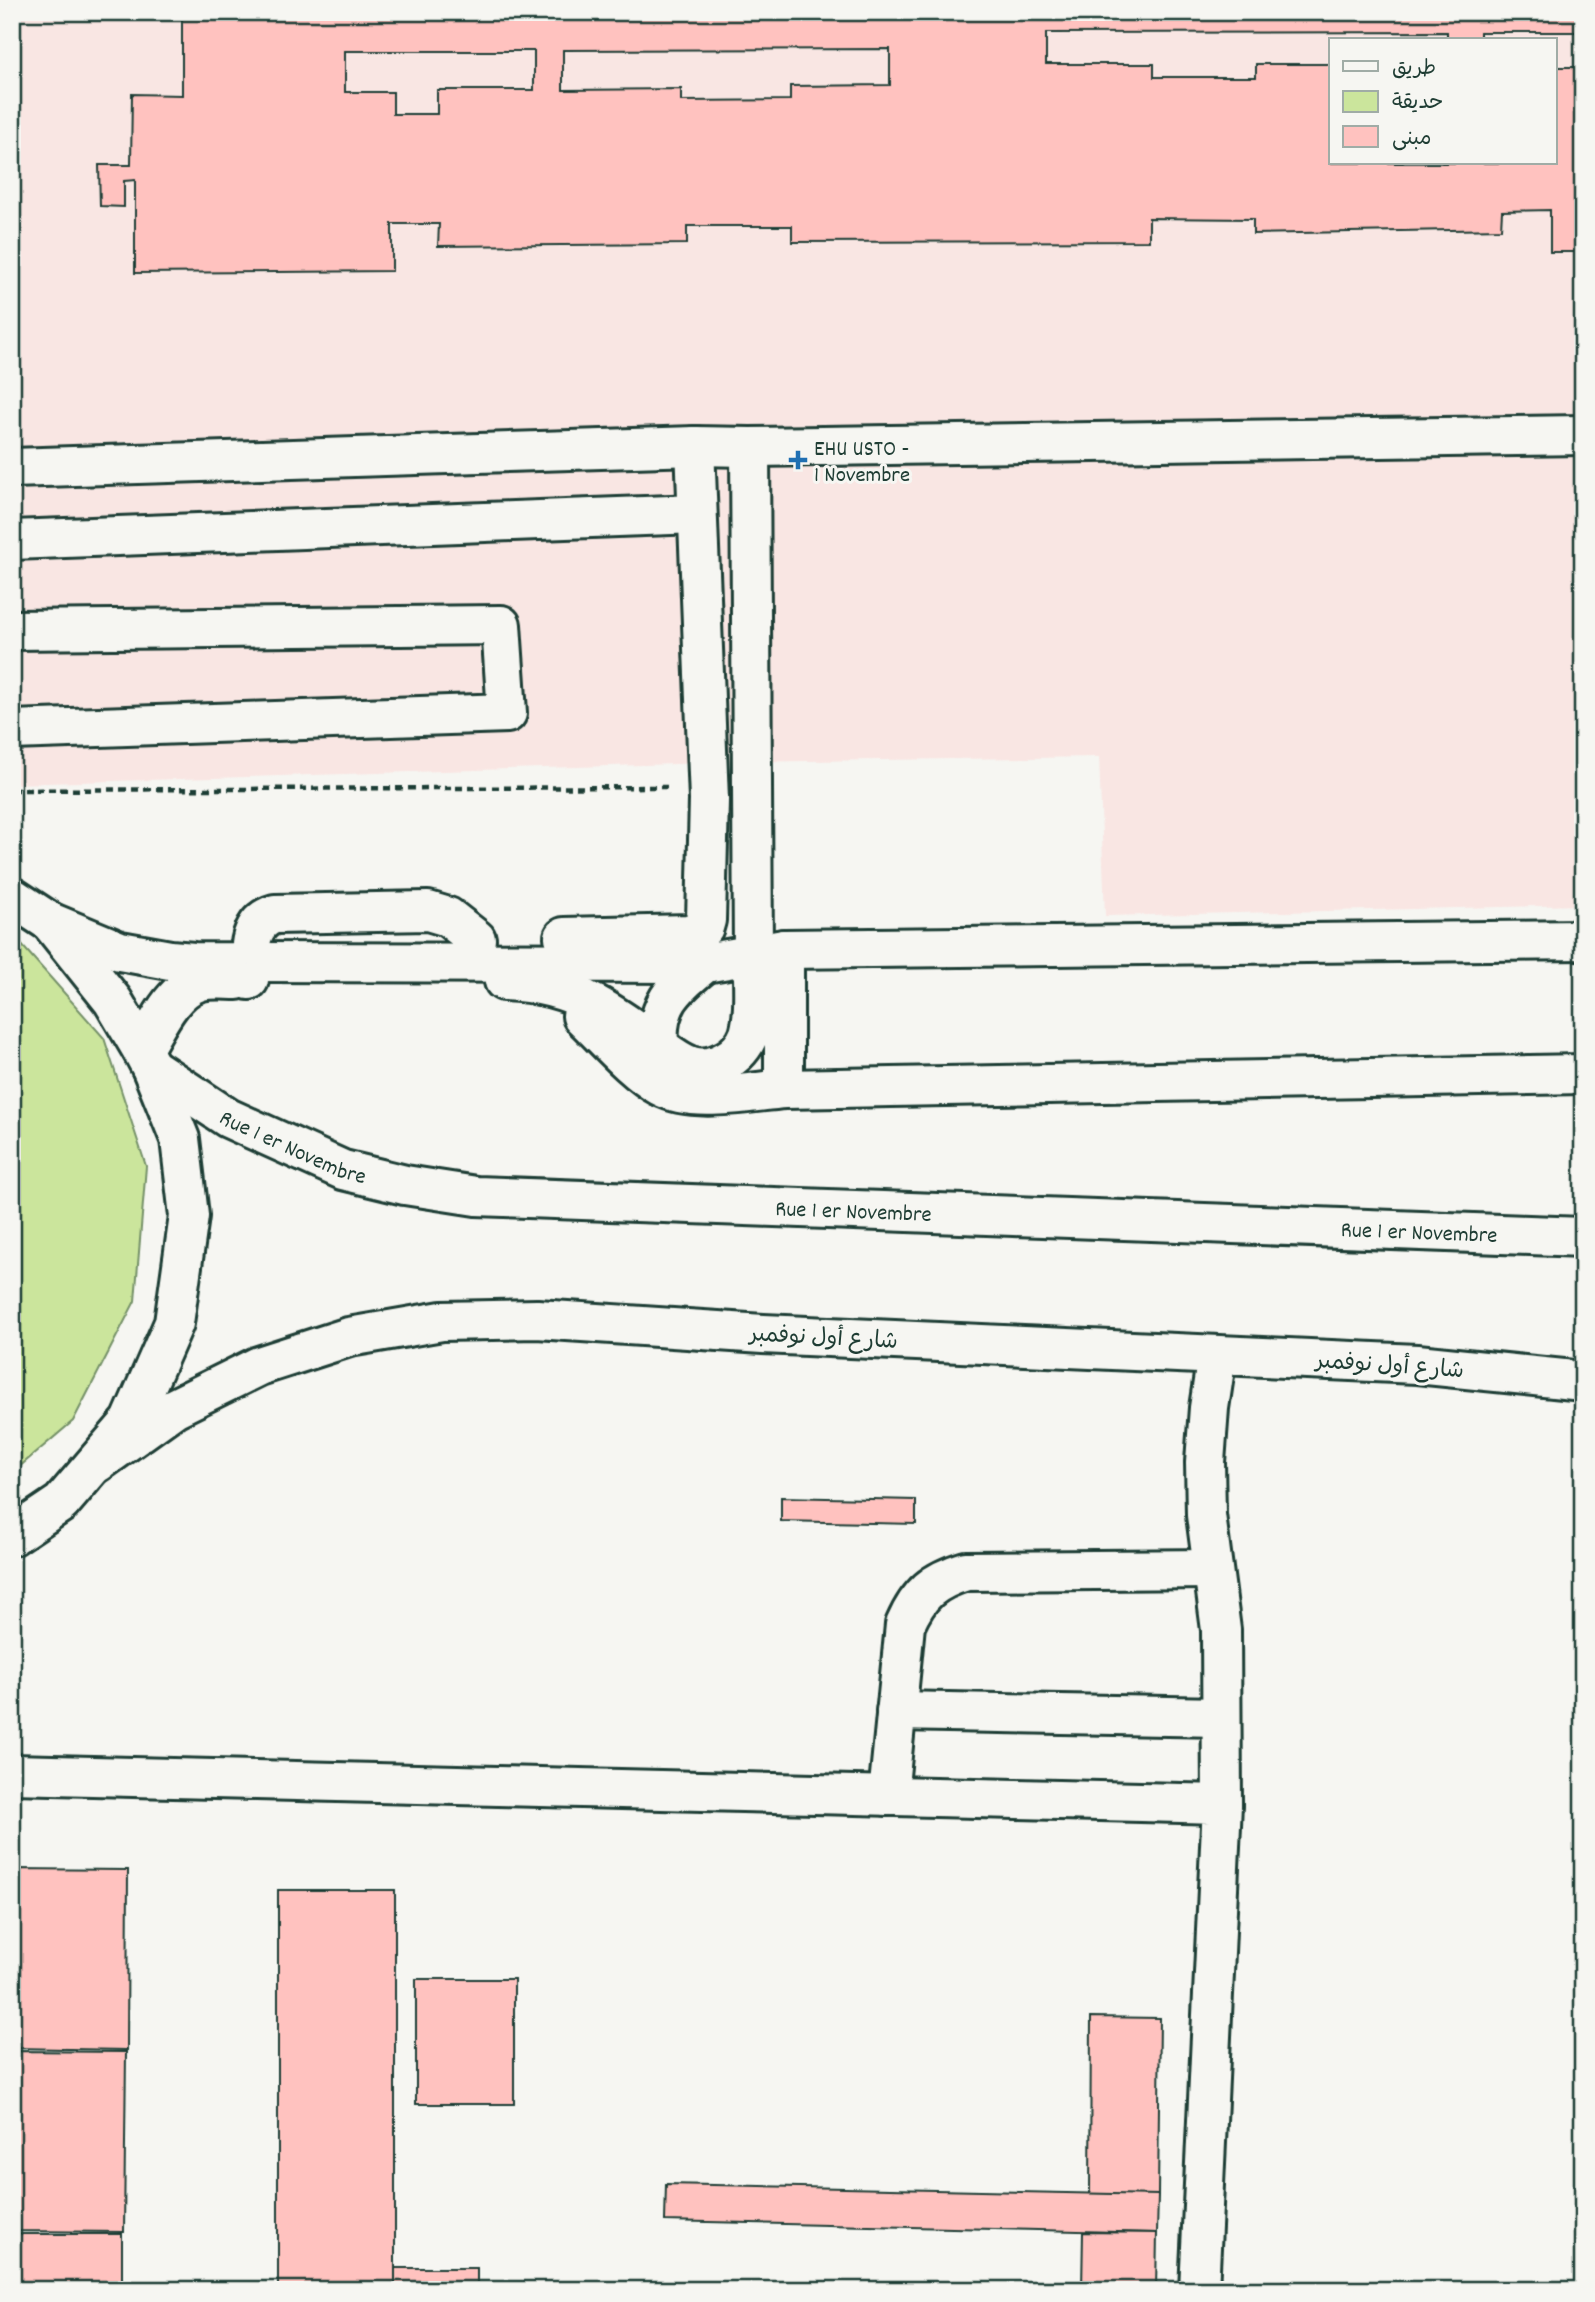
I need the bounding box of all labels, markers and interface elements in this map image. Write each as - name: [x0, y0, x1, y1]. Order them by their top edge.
- legend: [1329, 38, 1556, 164]
- text: طريق: [1392, 55, 1436, 85]
- text: حديقة: [1392, 89, 1443, 119]
- text: مبنى: [1392, 125, 1431, 155]
- place label: EHU USTO - 1 Novembre: [814, 434, 910, 493]
- marker: EHU USTO - 1 Novembre: [788, 450, 808, 470]
- street label: Rue 1 er Novembre: [211, 1103, 369, 1195]
- street label: Rue 1 er Novembre: [775, 1194, 932, 1233]
- street label: Rue 1 er Novembre: [1340, 1215, 1498, 1254]
- street label: شارع أول نوفمبر: [747, 1318, 899, 1360]
- street label: شارع أول نوفمبر: [1313, 1345, 1465, 1389]

